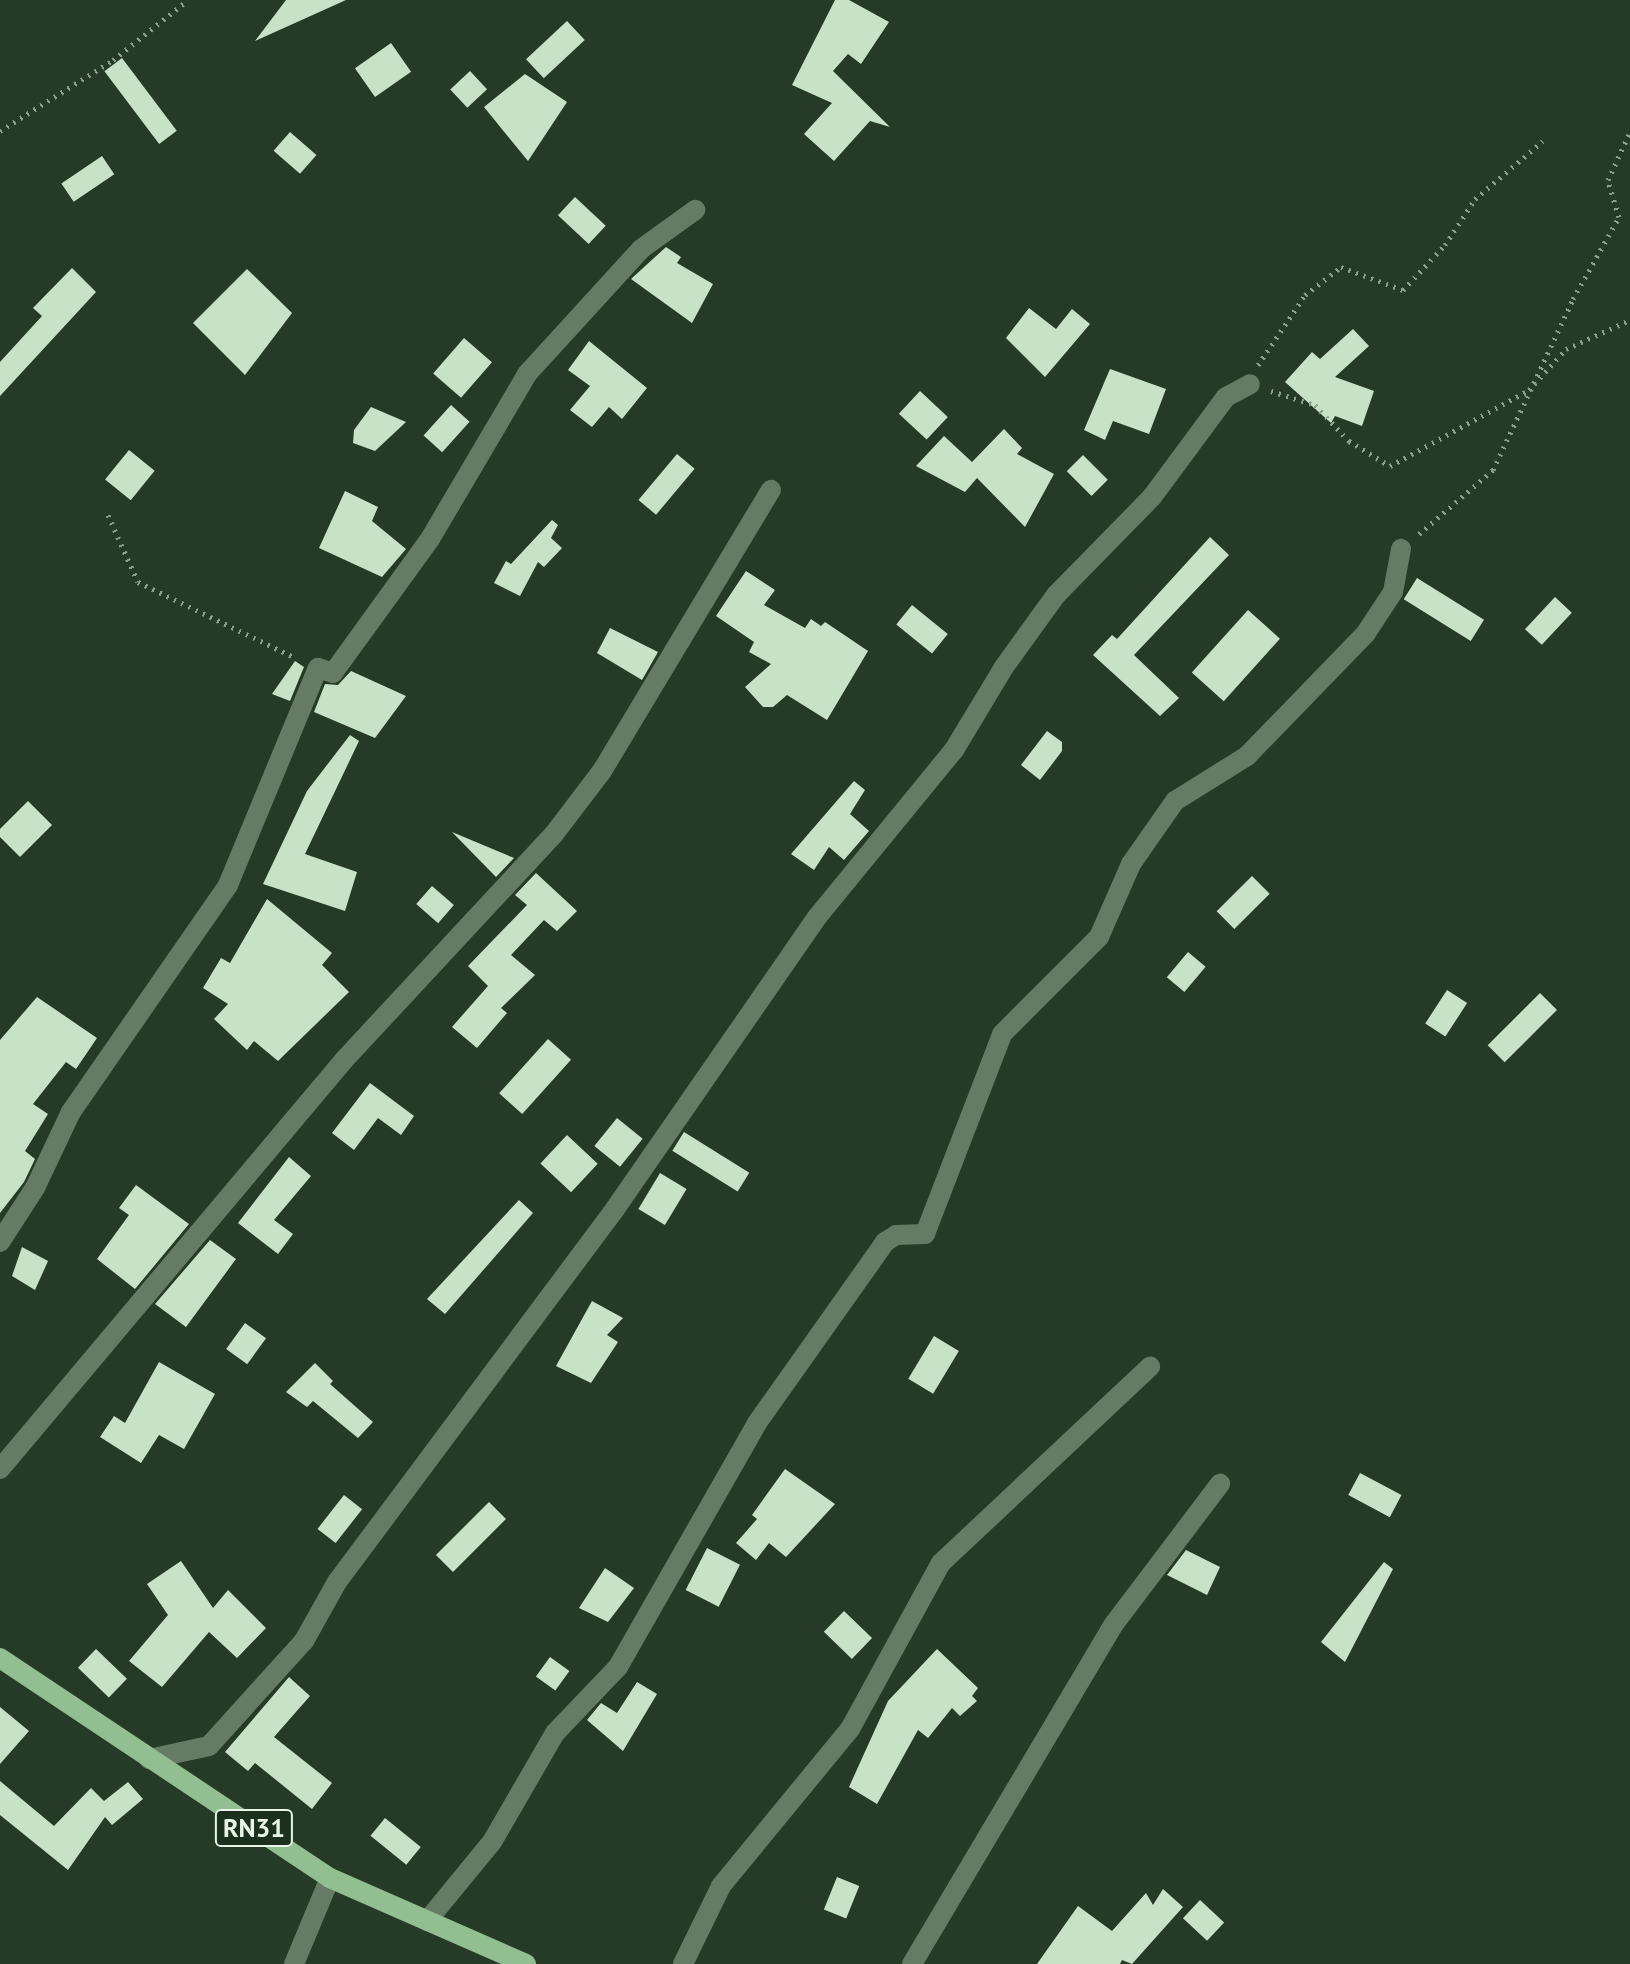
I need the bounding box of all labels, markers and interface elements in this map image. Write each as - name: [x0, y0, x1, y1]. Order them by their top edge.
- road number: RN31: [214, 1806, 294, 1850]

